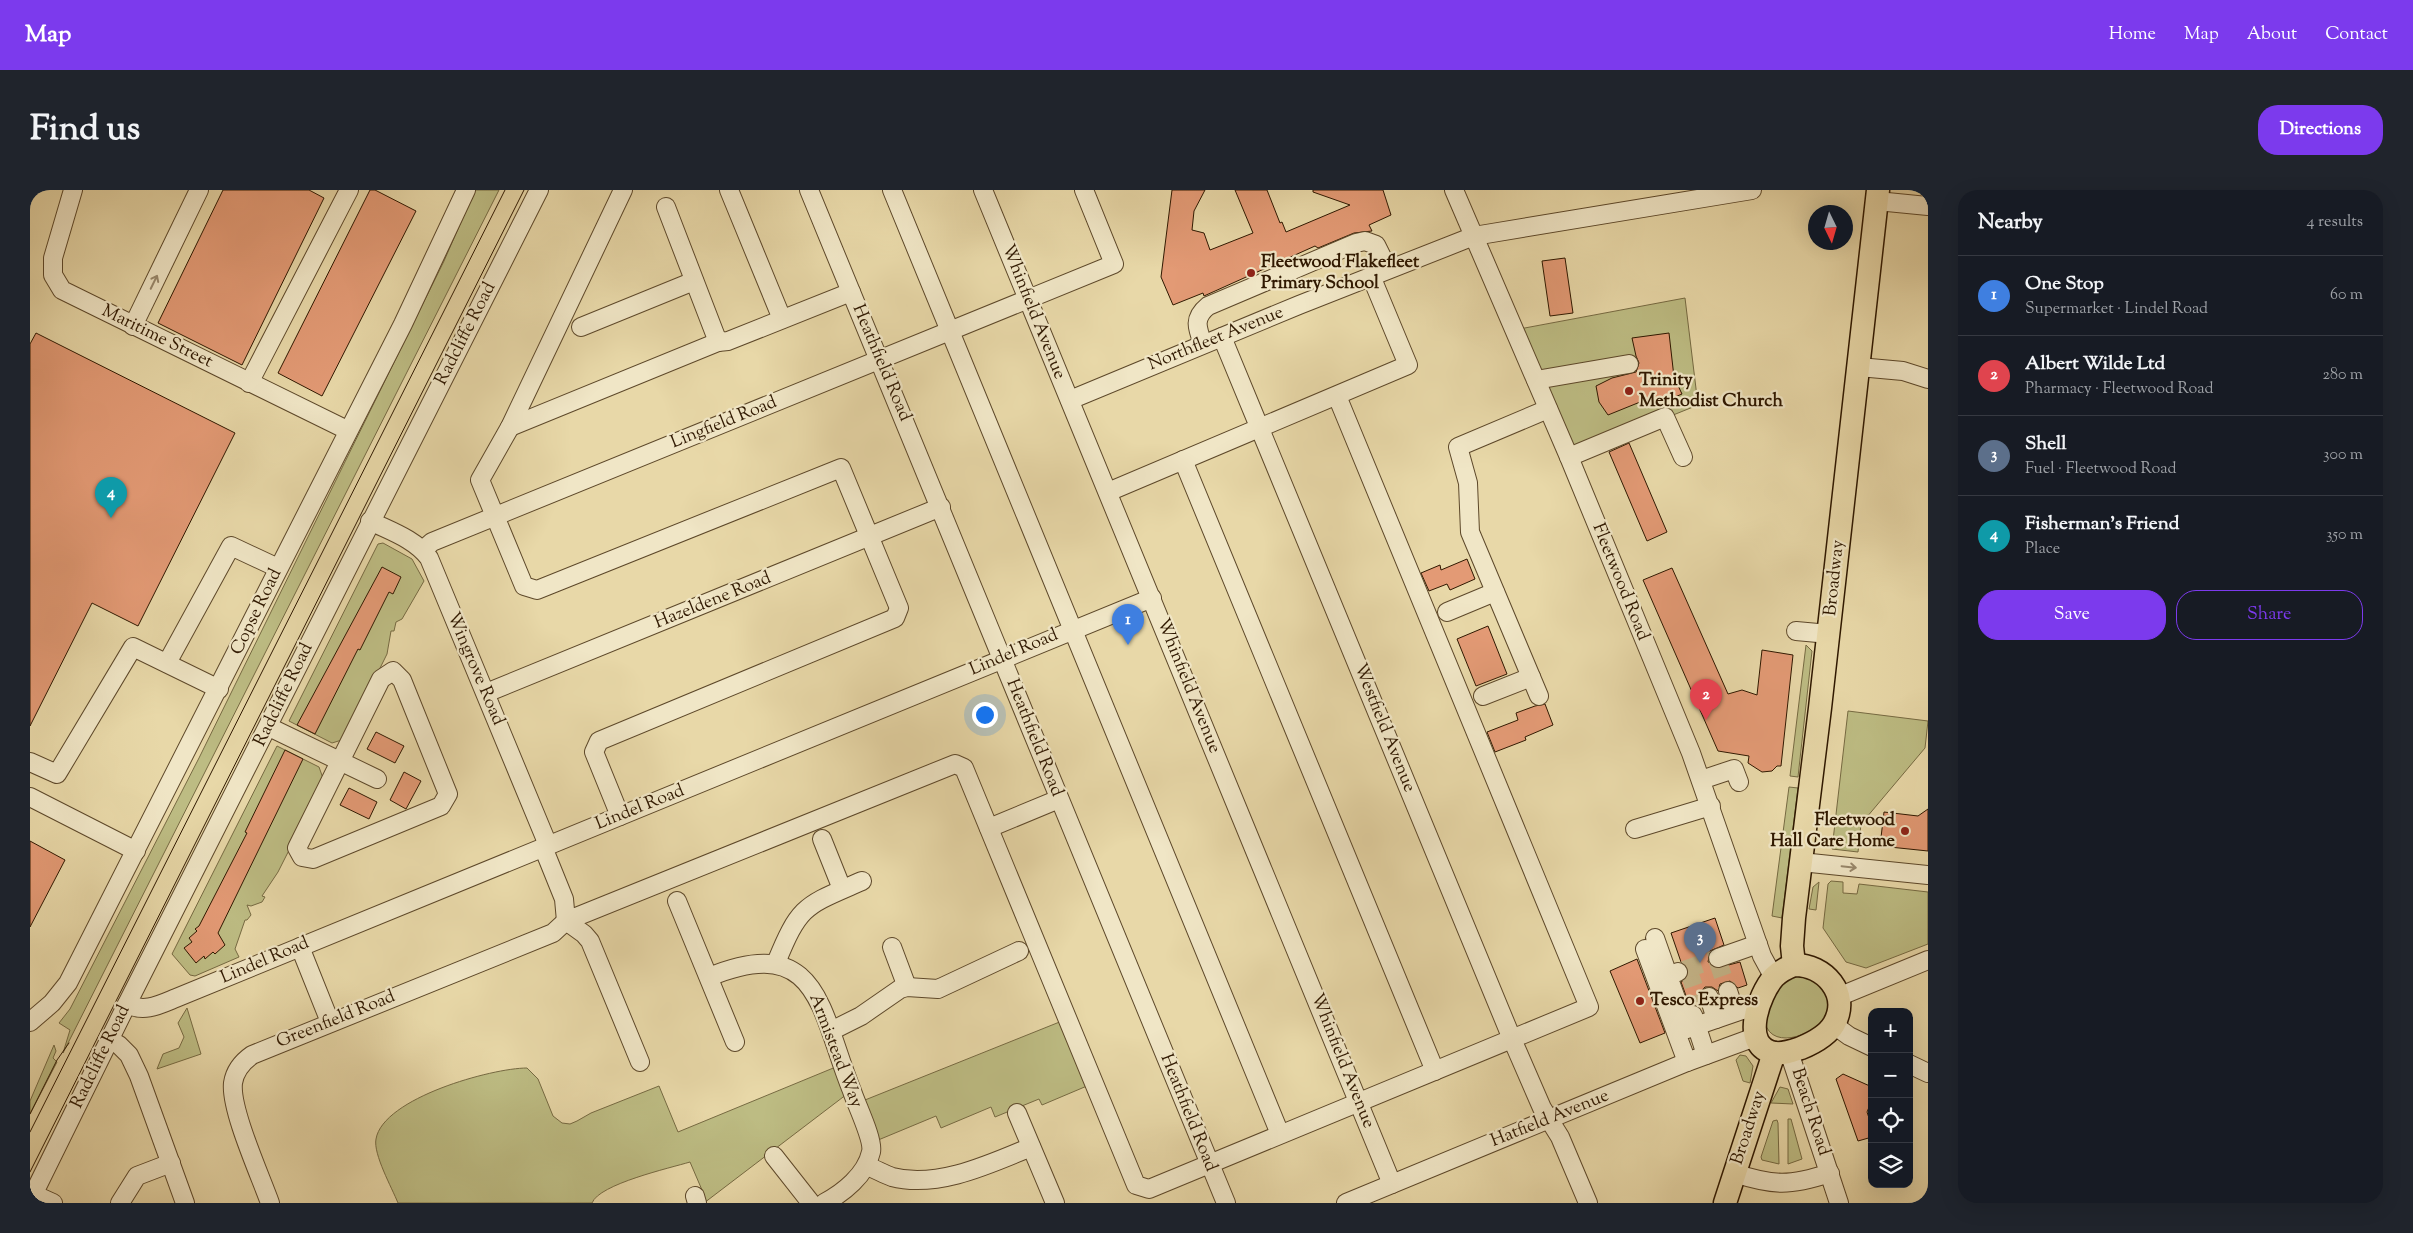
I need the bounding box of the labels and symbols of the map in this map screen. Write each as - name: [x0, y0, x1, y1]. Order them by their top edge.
- north arrow: [1808, 205, 1853, 250]
- street label: Whinfield Avenue: [994, 241, 1072, 383]
- place label: Fleetwood Flakefleet Primary School: [1261, 250, 1420, 297]
- marker: Fleetwood Flakefleet Primary School: [1245, 267, 1257, 279]
- one-way arrow: [150, 274, 160, 289]
- street label: Radcliffe Road: [429, 278, 503, 390]
- street label: Maritime Street: [97, 299, 217, 375]
- street label: Heathfield Road: [845, 300, 917, 426]
- street label: Northfleet Avenue: [1144, 300, 1288, 378]
- place label: Trinity Methodist Church: [1639, 368, 1783, 415]
- marker: Trinity Methodist Church: [1623, 385, 1635, 397]
- street label: Lingfield Road: [667, 390, 781, 456]
- pin: 4: [95, 477, 127, 518]
- street label: Fleetwood Road: [1585, 519, 1655, 645]
- street label: Broadway: [1818, 539, 1852, 617]
- street label: Copse Road: [225, 564, 289, 660]
- street label: Hazeldene Road: [651, 566, 775, 636]
- pin: 1: [1112, 604, 1144, 645]
- street label: Wingrove Road: [439, 608, 511, 730]
- street label: Whinfield Avenue: [1149, 615, 1227, 757]
- street label: Lindel Road: [966, 623, 1062, 683]
- street label: Radcliffe Road: [248, 639, 320, 751]
- street label: Westfield Avenue: [1346, 660, 1422, 796]
- street label: Heathfield Road: [999, 675, 1069, 801]
- pin: 2: [1690, 679, 1722, 720]
- your location: [972, 702, 998, 728]
- street label: Lindel Road: [592, 778, 688, 838]
- place label: Fleetwood Hall Care Home: [1770, 808, 1896, 855]
- marker: Fleetwood Hall Care Home: [1899, 825, 1911, 837]
- one-way arrow: [1841, 862, 1857, 872]
- pin: 3: [1684, 922, 1716, 963]
- street label: Lindel Road: [217, 931, 313, 991]
- street label: Greenfield Road: [273, 984, 399, 1056]
- place label: Tesco Express: [1650, 988, 1758, 1014]
- street label: Armistead Way: [801, 990, 869, 1112]
- street label: Whinfield Avenue: [1303, 990, 1381, 1132]
- marker: Tesco Express: [1634, 995, 1646, 1007]
- street label: Radcliffe Road: [65, 1001, 137, 1113]
- street label: Heathfield Road: [1153, 1050, 1223, 1176]
- street label: Beach Road: [1784, 1065, 1836, 1159]
- street label: Hatfield Avenue: [1487, 1083, 1613, 1155]
- street label: Broadway: [1725, 1088, 1773, 1168]

